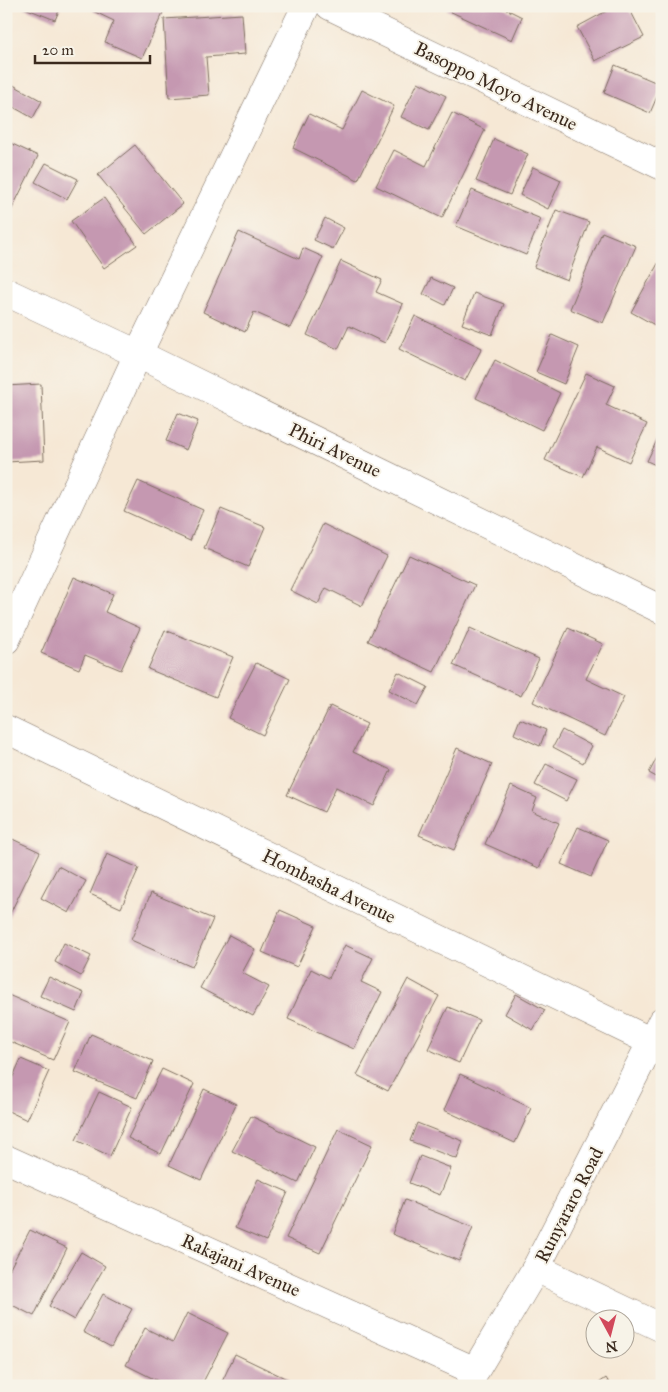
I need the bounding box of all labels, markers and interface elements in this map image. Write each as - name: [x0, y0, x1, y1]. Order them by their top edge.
- scale bar: [35, 32, 150, 64]
- street label: Basoppo Moyo Avenue: [411, 37, 581, 136]
- text: 20 m: [42, 41, 74, 59]
- street label: Phiri Avenue: [285, 418, 385, 482]
- street label: Hombasha Avenue: [259, 844, 400, 928]
- street label: Runyararo Road: [530, 1143, 608, 1267]
- street label: Rakajani Avenue: [178, 1229, 304, 1301]
- north arrow: [586, 1310, 636, 1360]
- text: N: [604, 1337, 618, 1356]

